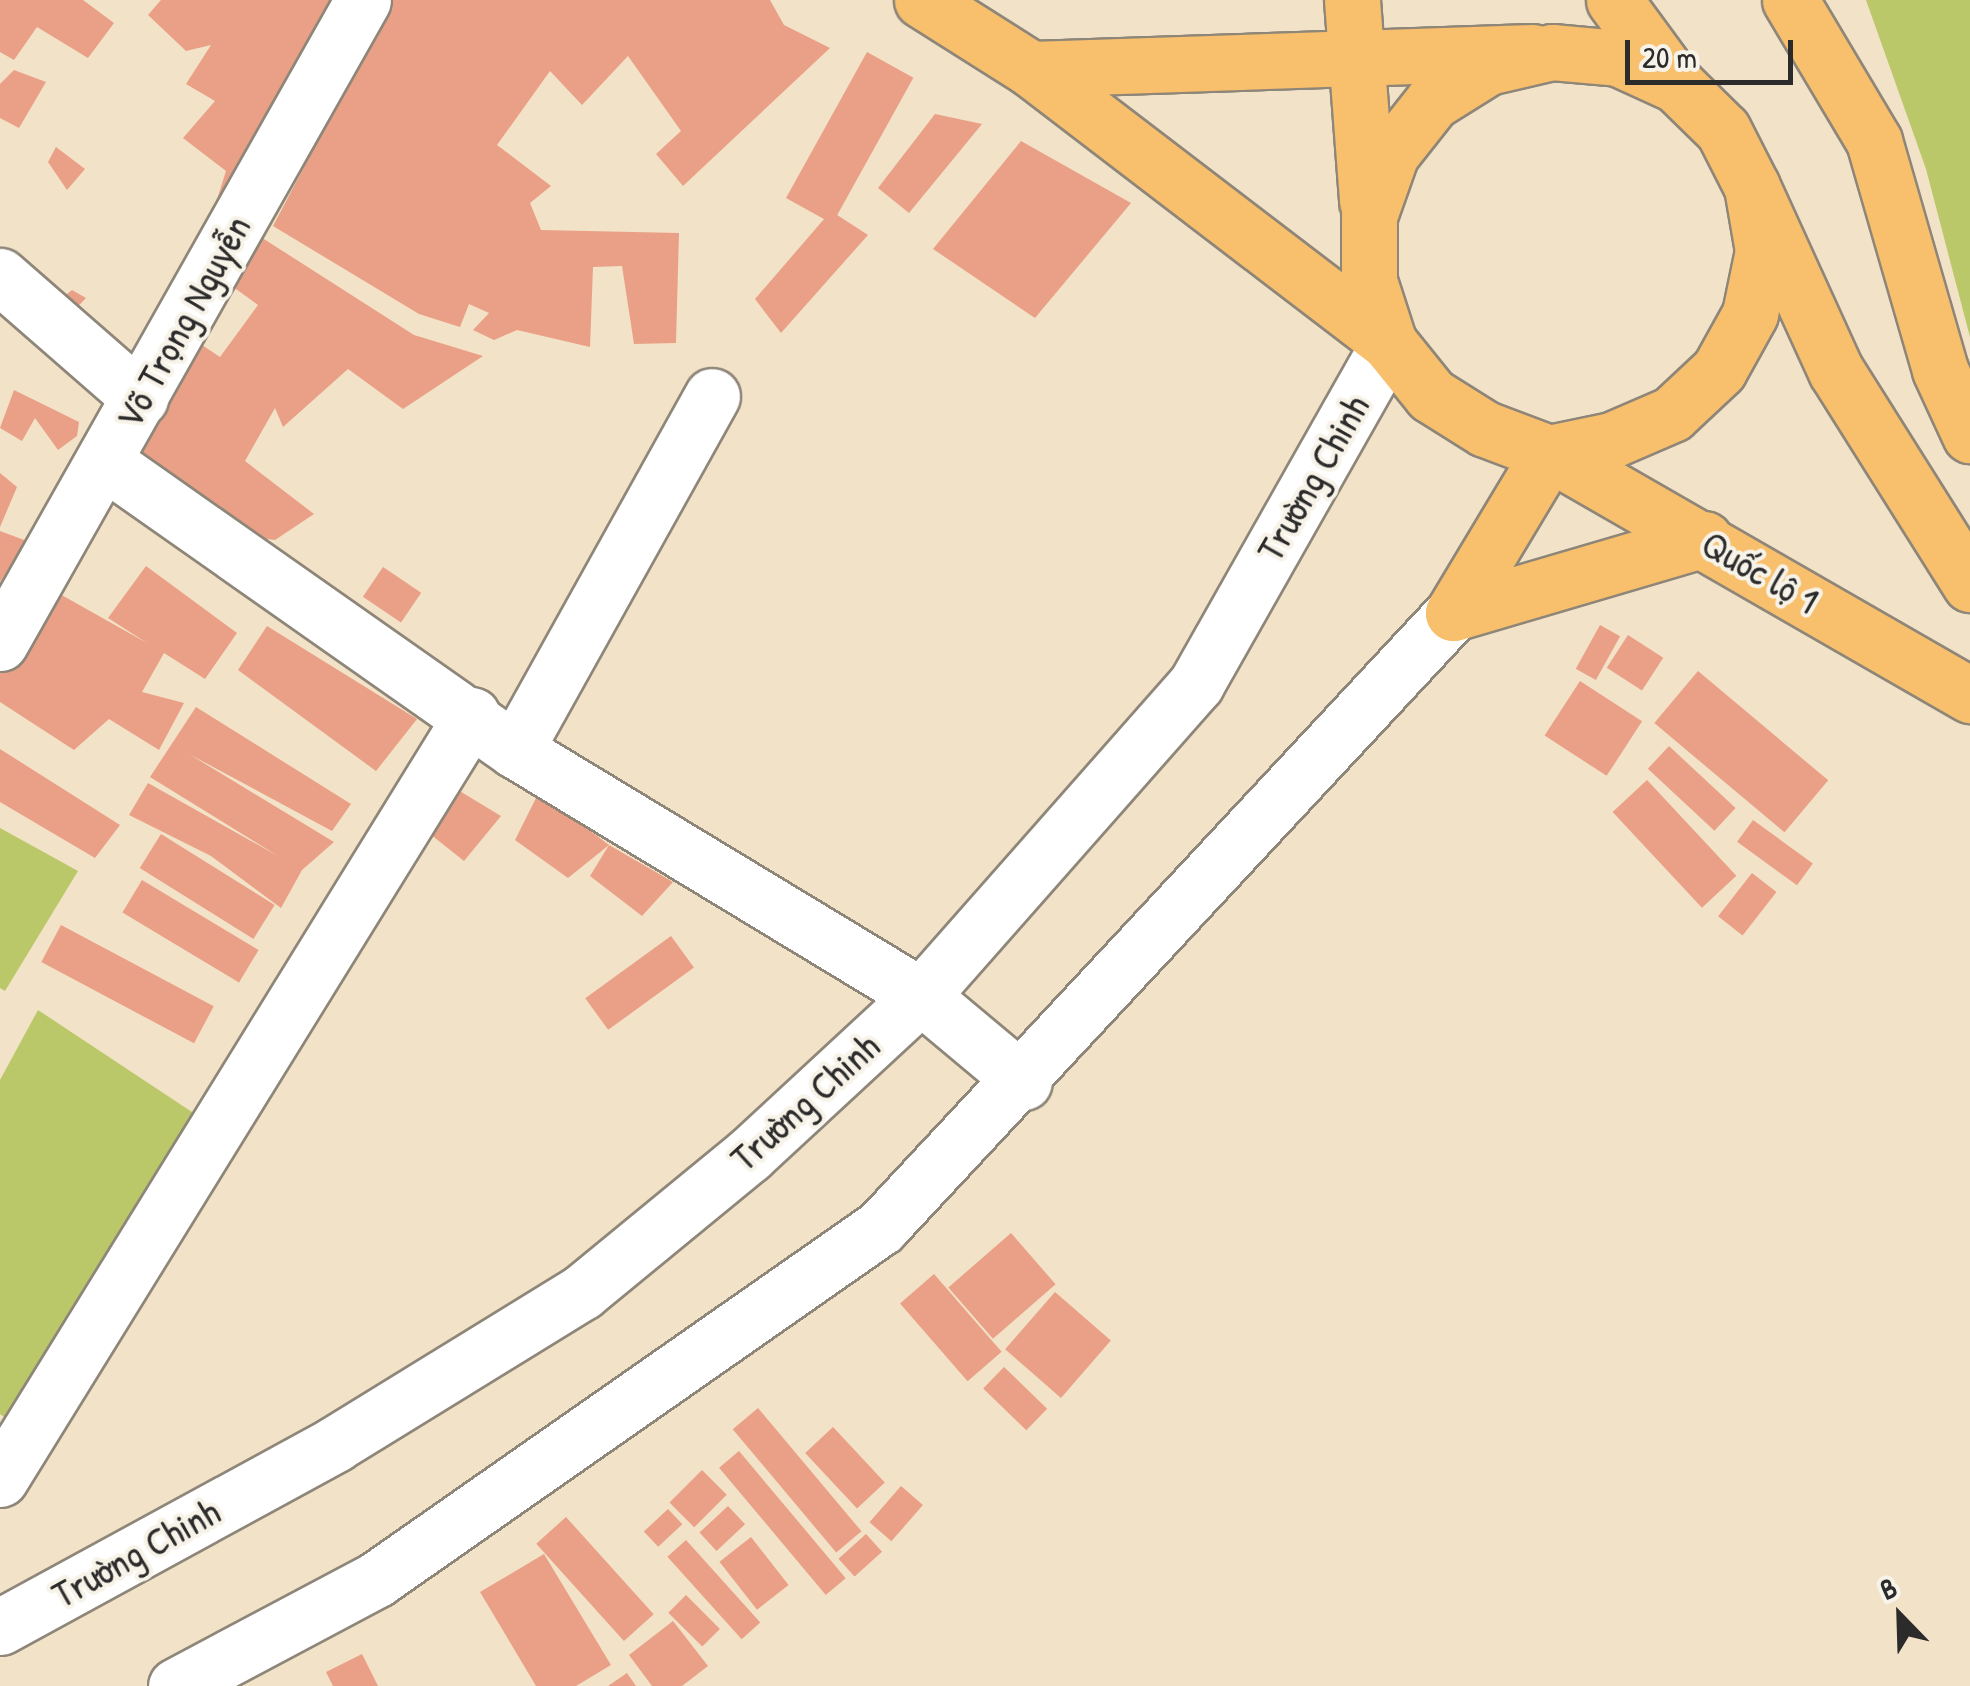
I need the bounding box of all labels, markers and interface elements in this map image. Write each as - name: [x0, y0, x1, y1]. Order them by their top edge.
- scale bar: [1630, 20, 1798, 82]
- text: 20 m: [1642, 37, 1697, 77]
- street label: Võ Trọng Nguyễn: [106, 207, 260, 437]
- street label: Trường Chinh: [1247, 387, 1379, 569]
- street label: Quốc lộ 1: [1694, 521, 1826, 623]
- street label: Trường Chinh: [721, 1023, 889, 1181]
- street label: Trường Chinh: [44, 1488, 228, 1618]
- north arrow: [1850, 1566, 1950, 1666]
- text: B: [1874, 1568, 1902, 1609]

